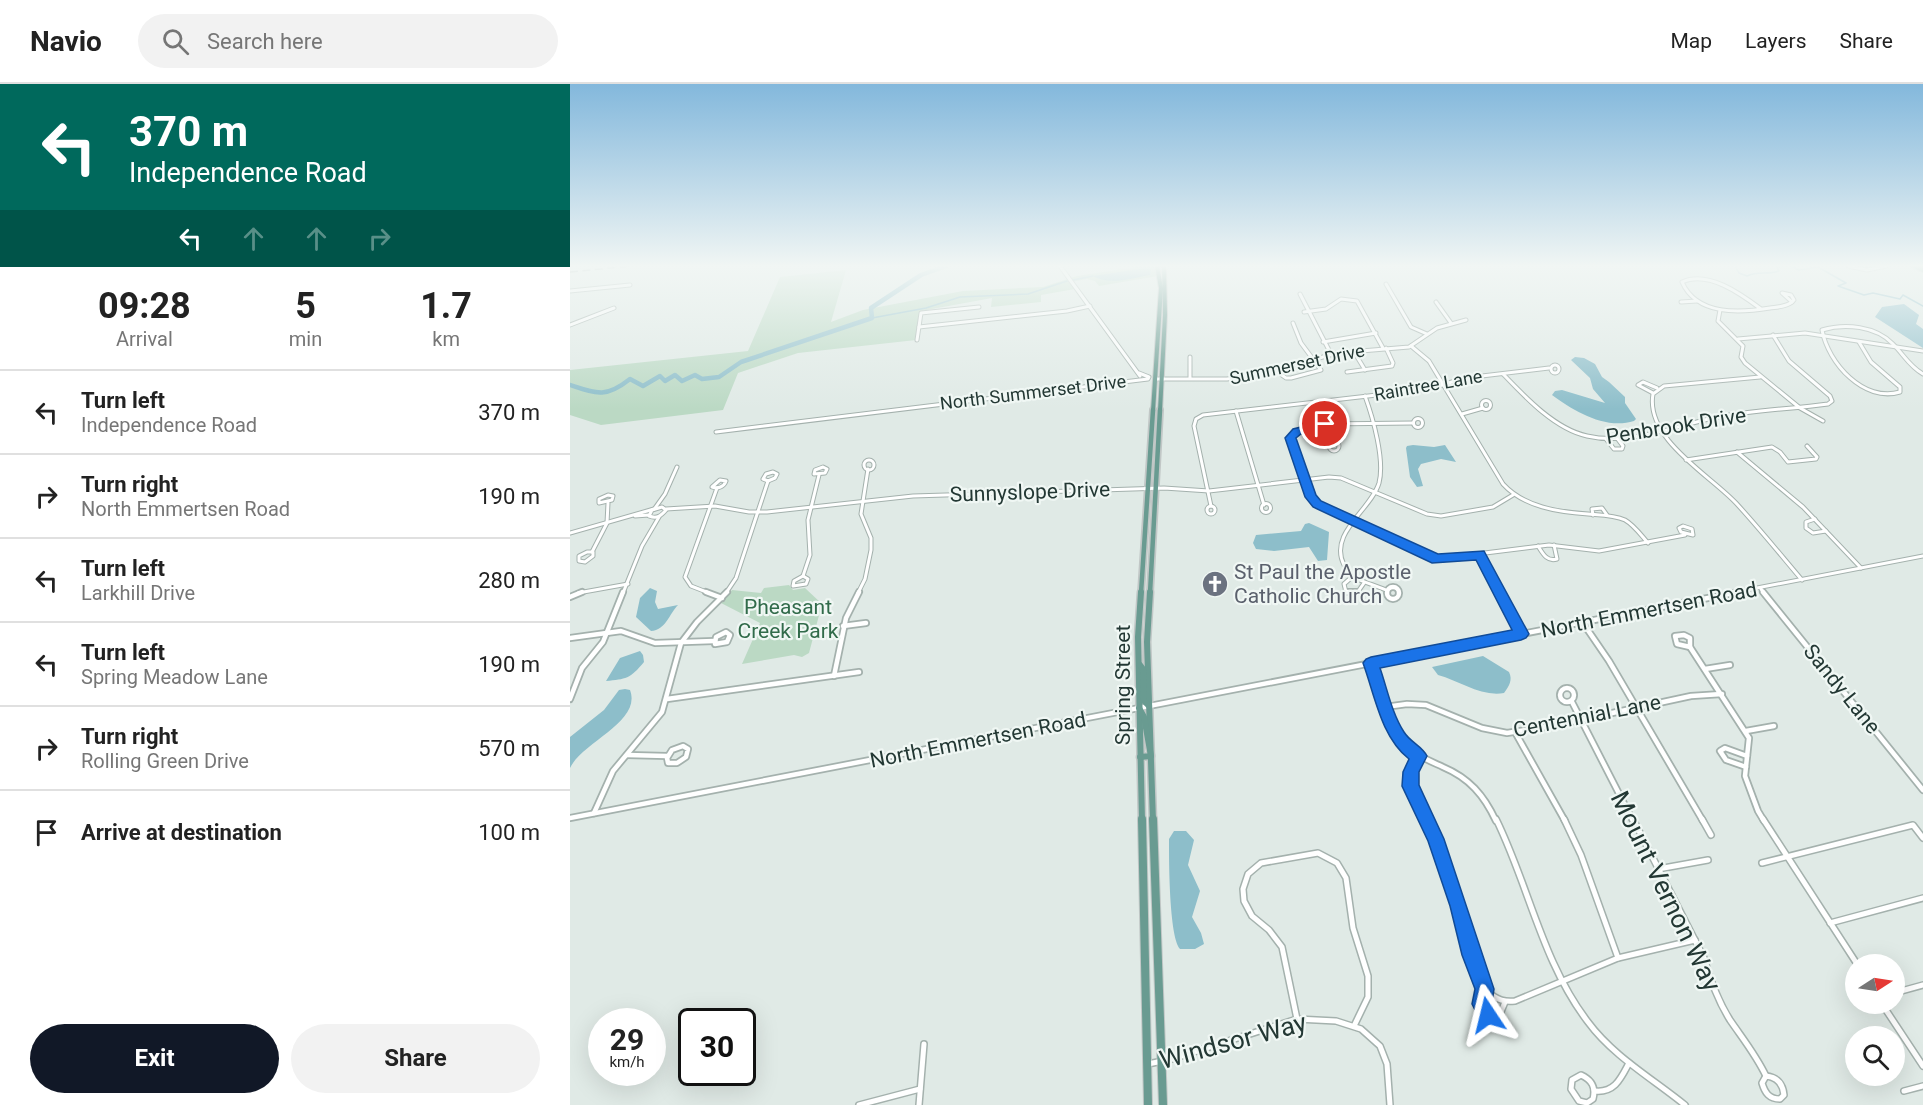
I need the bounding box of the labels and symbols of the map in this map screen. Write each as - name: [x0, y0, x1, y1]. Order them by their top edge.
- street label: Summerset Drive: [1228, 339, 1366, 389]
- street label: Raintree Lane: [1372, 365, 1484, 405]
- street label: North Summerset Drive: [939, 370, 1127, 414]
- pin: [1299, 398, 1350, 449]
- street label: Penbrook Drive: [1604, 403, 1748, 449]
- street label: Sunnyslope Drive: [949, 477, 1111, 507]
- place label: St Paul the Apostle Catholic Church: [1234, 560, 1411, 608]
- church icon: St Paul the Apostle Catholic Church: [1200, 569, 1230, 599]
- street label: North Emmertsen Road: [1539, 577, 1759, 643]
- park label: Pheasant Creek Park: [737, 595, 839, 643]
- street label: Spring Street: [1111, 625, 1135, 745]
- street label: Sandy Lane: [1799, 640, 1885, 738]
- street label: Centennial Lane: [1511, 690, 1663, 742]
- street label: North Emmertsen Road: [868, 707, 1088, 773]
- street label: Mount Vernon Way: [1605, 786, 1727, 996]
- north arrow: [1845, 954, 1905, 1014]
- position arrow: [1456, 983, 1520, 1047]
- street label: Windsor Way: [1156, 1007, 1310, 1075]
- speed limit sign: 30: [678, 1008, 756, 1086]

